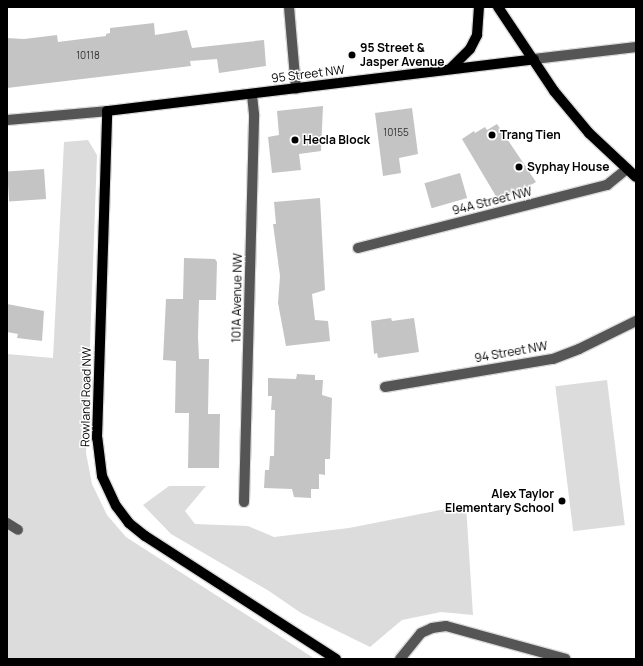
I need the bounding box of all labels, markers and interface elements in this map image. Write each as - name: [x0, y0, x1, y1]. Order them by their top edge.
- place label: 95 Street & Jasper Avenue: [360, 41, 444, 69]
- house number: 10118: [76, 50, 100, 62]
- marker: 95 Street & Jasper Avenue: [347, 50, 357, 60]
- street label: 95 Street NW: [270, 62, 346, 86]
- house number: 10155: [383, 127, 409, 139]
- place label: Trang Tien: [500, 128, 561, 142]
- marker: Trang Tien: [487, 130, 497, 140]
- place label: Hecla Block: [303, 133, 370, 147]
- marker: Hecla Block: [290, 135, 300, 145]
- place label: Syphay House: [527, 160, 609, 174]
- marker: Syphay House: [514, 162, 524, 172]
- street label: 94A Street NW: [451, 184, 533, 218]
- street label: 101A Avenue NW: [229, 253, 245, 343]
- street label: 94 Street NW: [473, 338, 549, 366]
- street label: Rowland Road NW: [78, 347, 94, 447]
- place label: Alex Taylor Elementary School: [445, 487, 554, 515]
- marker: Alex Taylor Elementary School: [557, 496, 567, 506]

